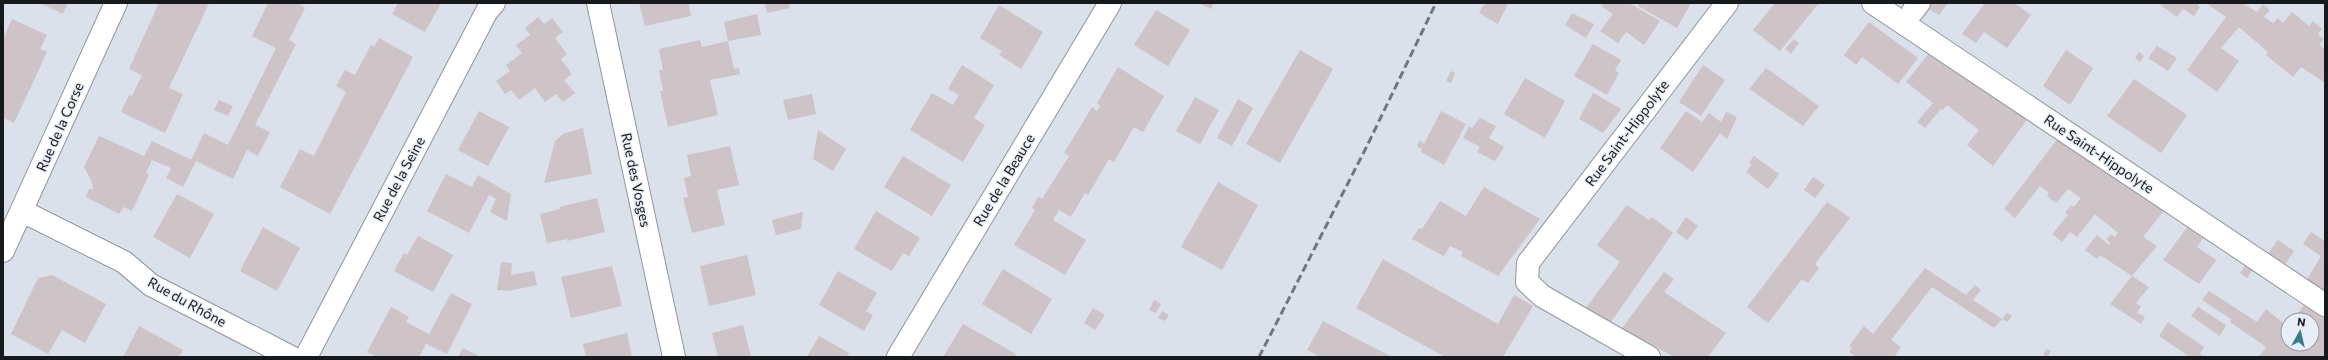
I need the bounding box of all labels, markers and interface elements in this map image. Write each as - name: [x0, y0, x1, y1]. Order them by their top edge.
- street label: Rue Saint-Hippolyte: [1581, 76, 1672, 189]
- street label: Rue de la Corse: [32, 80, 87, 174]
- street label: Rue Saint-Hippolyte: [2041, 111, 2157, 197]
- street label: Rue de la Beauce: [969, 130, 1038, 229]
- street label: Rue des Vosges: [618, 131, 655, 229]
- street label: Rue de la Seine: [369, 133, 428, 224]
- street label: Rue du Rhône: [145, 273, 229, 330]
- north arrow: [2280, 312, 2320, 352]
- text: N: [2296, 315, 2306, 329]

